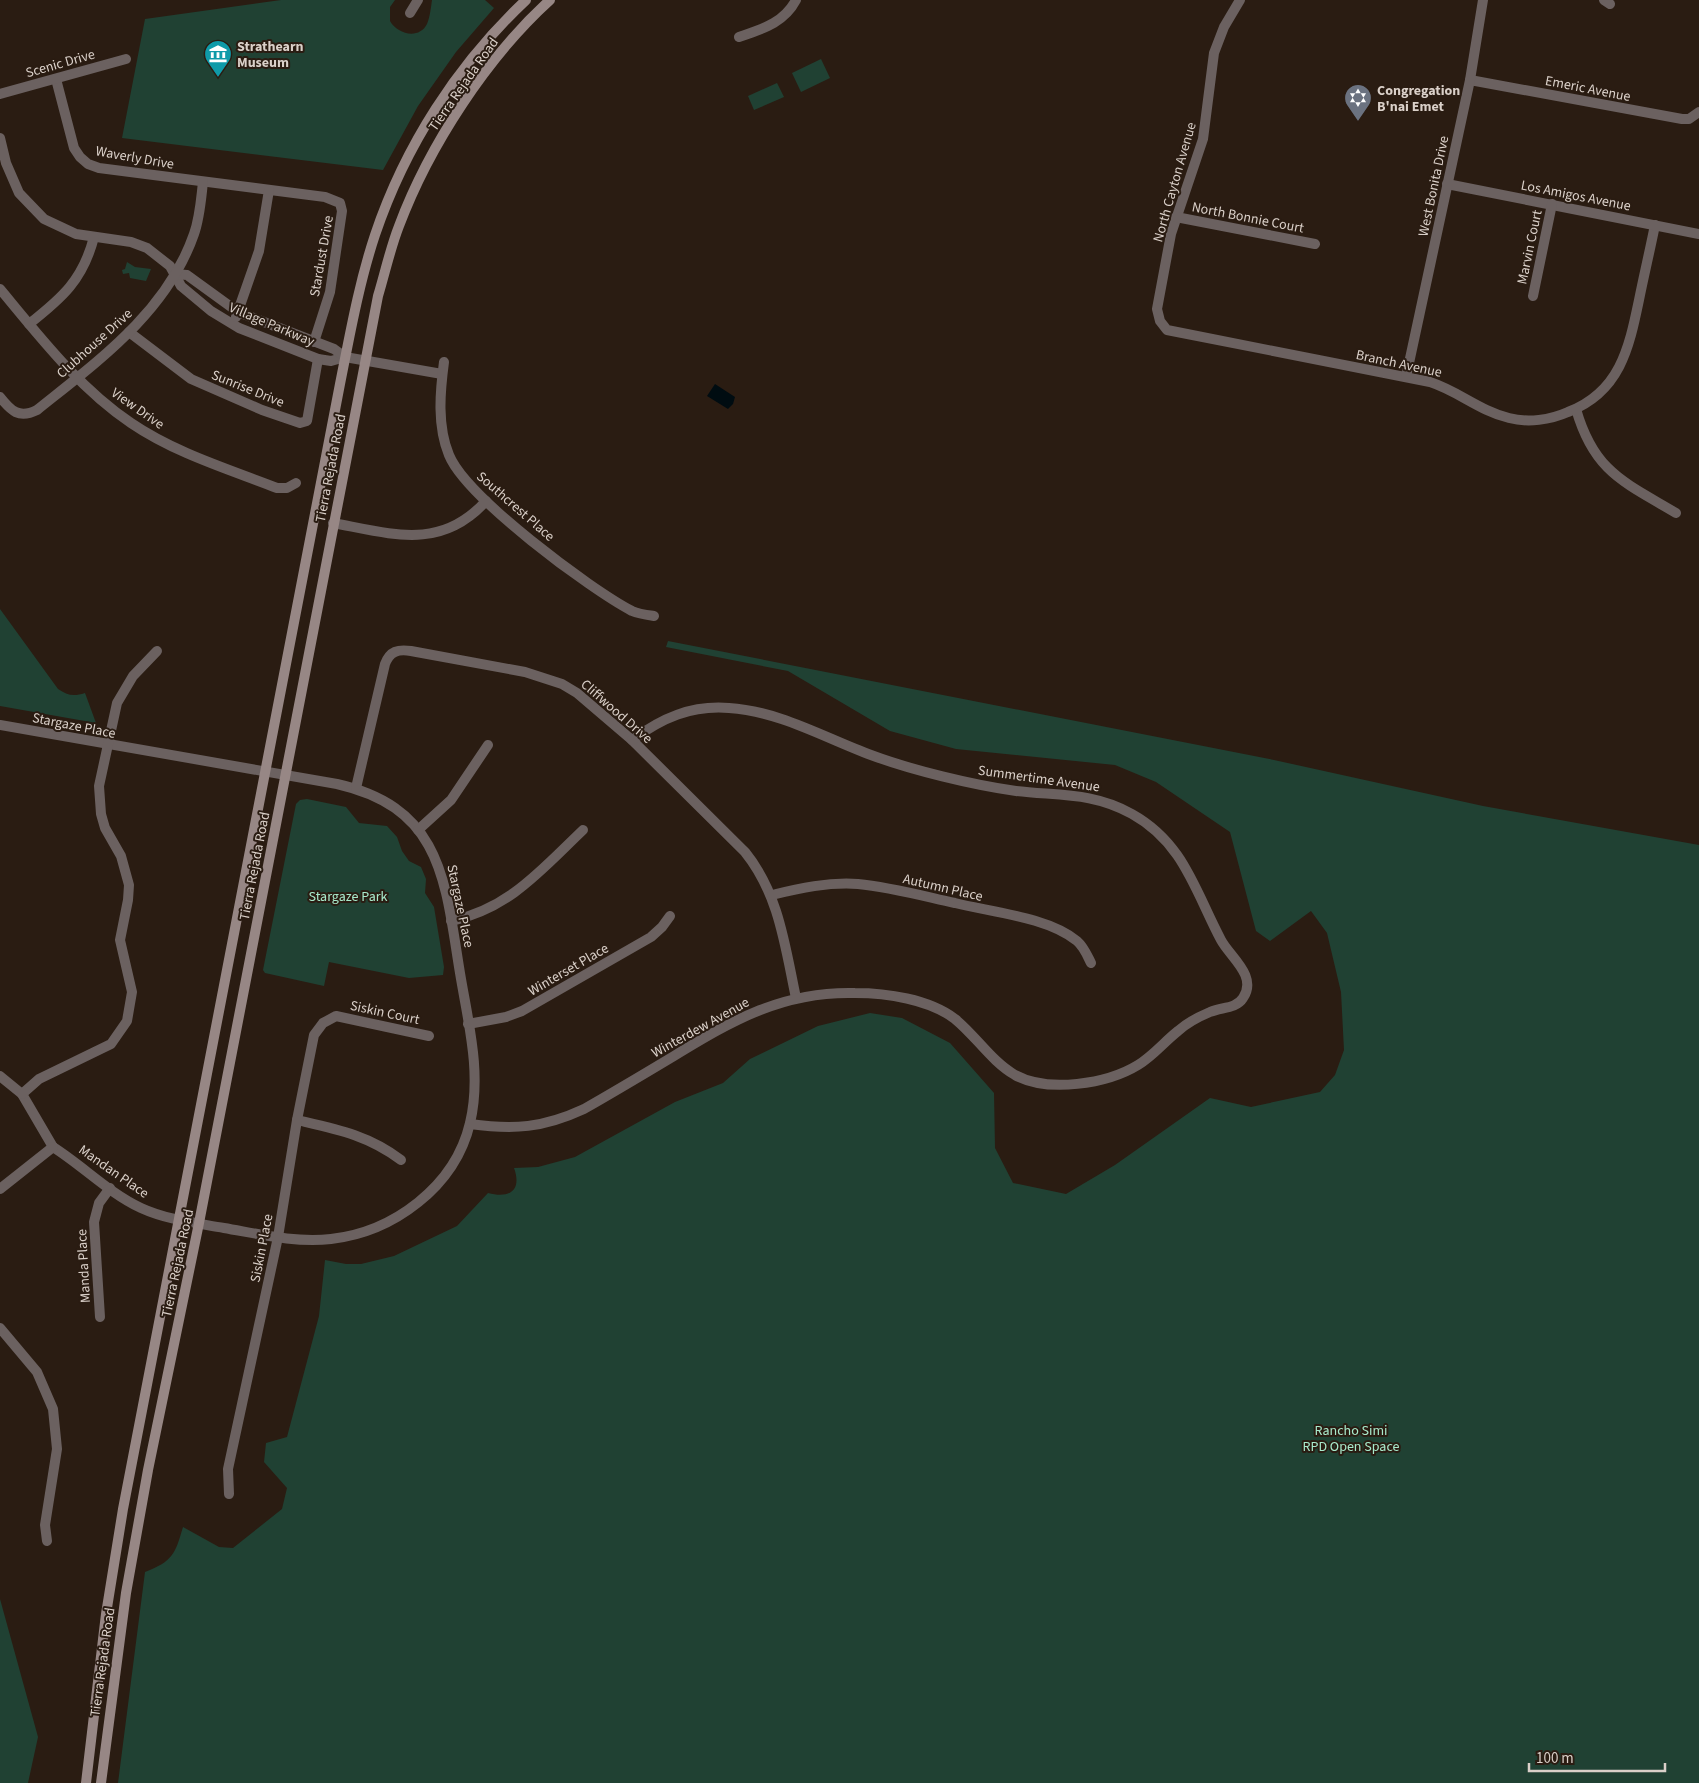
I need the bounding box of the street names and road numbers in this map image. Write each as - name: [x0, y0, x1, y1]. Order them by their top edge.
- street label: Tierra Rejada Road: [424, 34, 504, 135]
- street label: Scenic Drive: [23, 45, 97, 83]
- street label: Emeric Avenue: [1543, 71, 1632, 107]
- street label: North Cayton Avenue: [1148, 120, 1202, 245]
- street label: West Bonita Drive: [1414, 134, 1454, 238]
- street label: Waverly Drive: [94, 141, 176, 175]
- street label: Los Amigos Avenue: [1519, 176, 1633, 216]
- street label: North Bonnie Court: [1190, 197, 1306, 239]
- street label: Marvin Court: [1512, 208, 1548, 286]
- street label: Stardust Drive: [305, 214, 339, 298]
- street label: Village Parkway: [226, 298, 318, 352]
- street label: Clubhouse Drive: [52, 304, 137, 383]
- street label: Branch Avenue: [1354, 345, 1444, 383]
- street label: Sunrise Drive: [208, 365, 287, 413]
- street label: View Drive: [107, 383, 168, 434]
- street label: Tierra Rejada Road: [311, 412, 351, 524]
- street label: Southcrest Place: [472, 467, 559, 546]
- street label: Cliffwood Drive: [576, 675, 657, 749]
- street label: Stargaze Place: [30, 708, 117, 744]
- street label: Summertime Avenue: [977, 761, 1101, 797]
- street label: Tierra Rejada Road: [235, 810, 275, 922]
- street label: Stargaze Place: [441, 863, 479, 950]
- street label: Autumn Place: [901, 869, 985, 907]
- street label: Winterset Place: [524, 939, 613, 1001]
- street label: Winterdew Avenue: [648, 993, 753, 1063]
- street label: Siskin Court: [348, 996, 422, 1030]
- street label: Mandan Place: [74, 1140, 153, 1203]
- street label: Tierra Rejada Road: [157, 1207, 199, 1319]
- street label: Siskin Place: [246, 1212, 278, 1284]
- street label: Manda Place: [72, 1228, 96, 1303]
- street label: Tierra Rejada Road: [85, 1606, 121, 1718]

